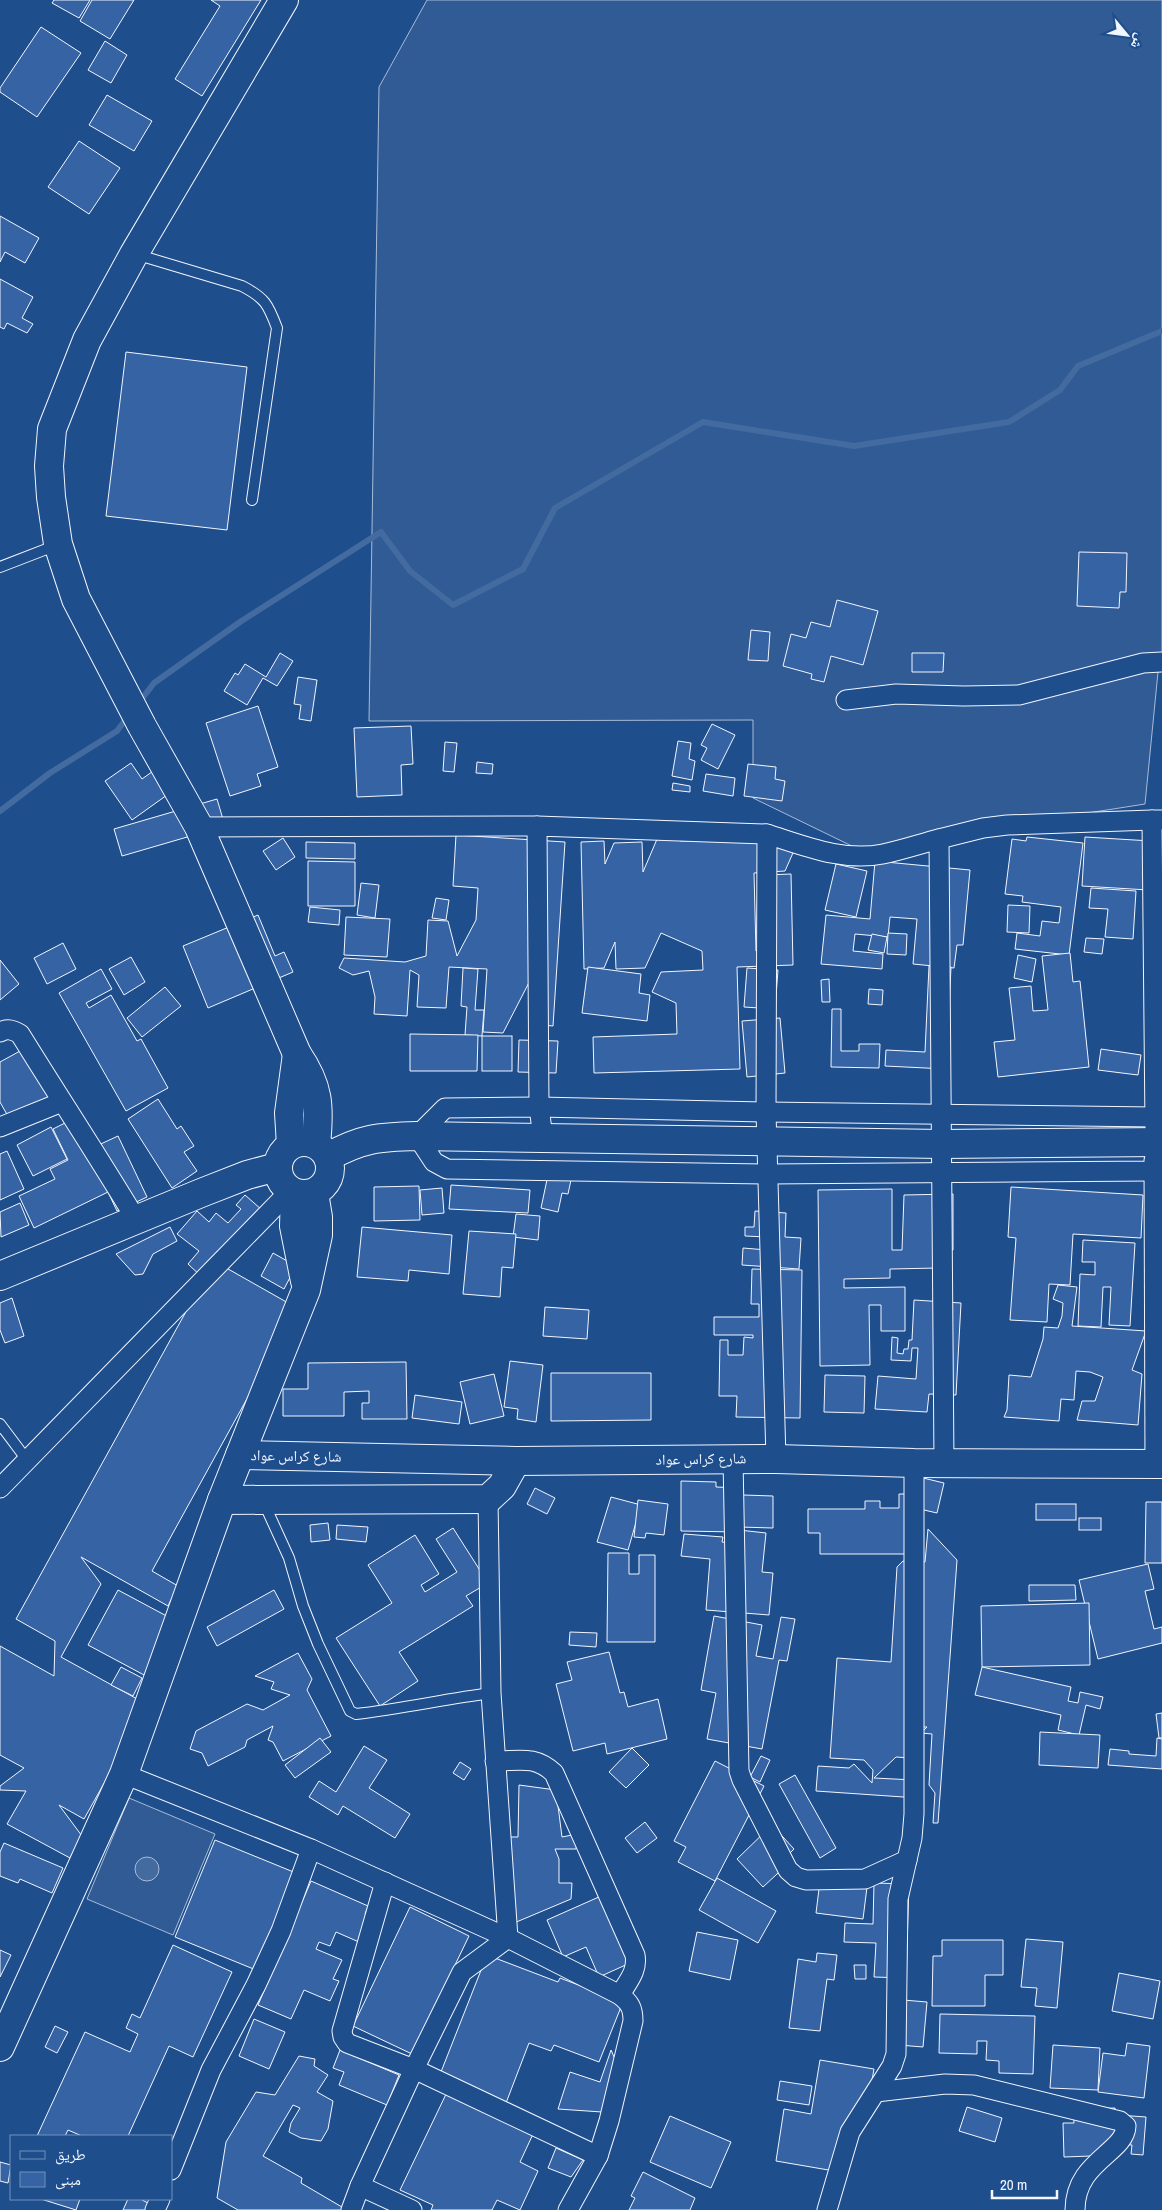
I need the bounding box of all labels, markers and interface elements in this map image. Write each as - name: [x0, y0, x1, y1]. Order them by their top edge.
- north arrow: [1102, 10, 1152, 60]
- text: ش: [1127, 30, 1150, 52]
- street label: شارع كراس عواد: [250, 1444, 342, 1467]
- street label: شارع كراس عواد: [655, 1447, 747, 1470]
- legend: [10, 2135, 172, 2200]
- text: طريق: [55, 2144, 86, 2165]
- scale bar: [992, 2168, 1057, 2200]
- text: مبنى: [55, 2169, 81, 2190]
- text: 20 m: [1000, 2174, 1027, 2195]

